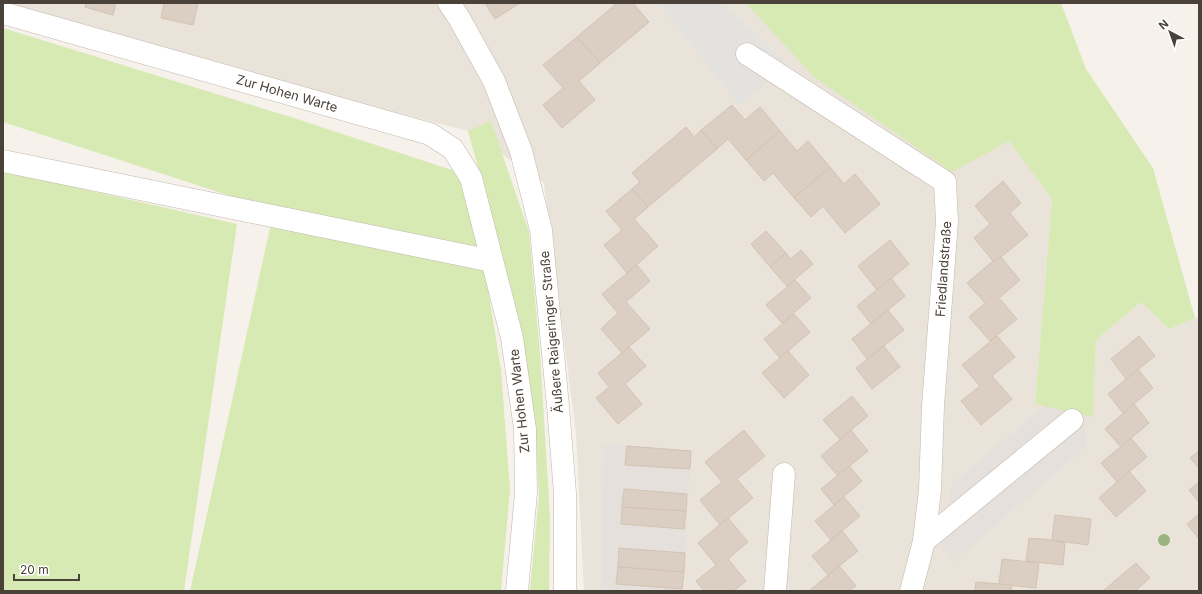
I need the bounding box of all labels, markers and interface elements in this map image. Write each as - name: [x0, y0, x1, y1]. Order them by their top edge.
- north arrow: [1150, 12, 1190, 52]
- text: N: [1156, 16, 1171, 32]
- street label: Zur Hohen Warte: [234, 71, 340, 115]
- street label: Friedlandstraße: [932, 221, 954, 317]
- street label: Äußere Raigeringer Straße: [536, 250, 566, 414]
- street label: Zur Hohen Warte: [506, 348, 532, 454]
- scale bar: [14, 556, 79, 582]
- text: 20 m: [20, 562, 49, 577]

